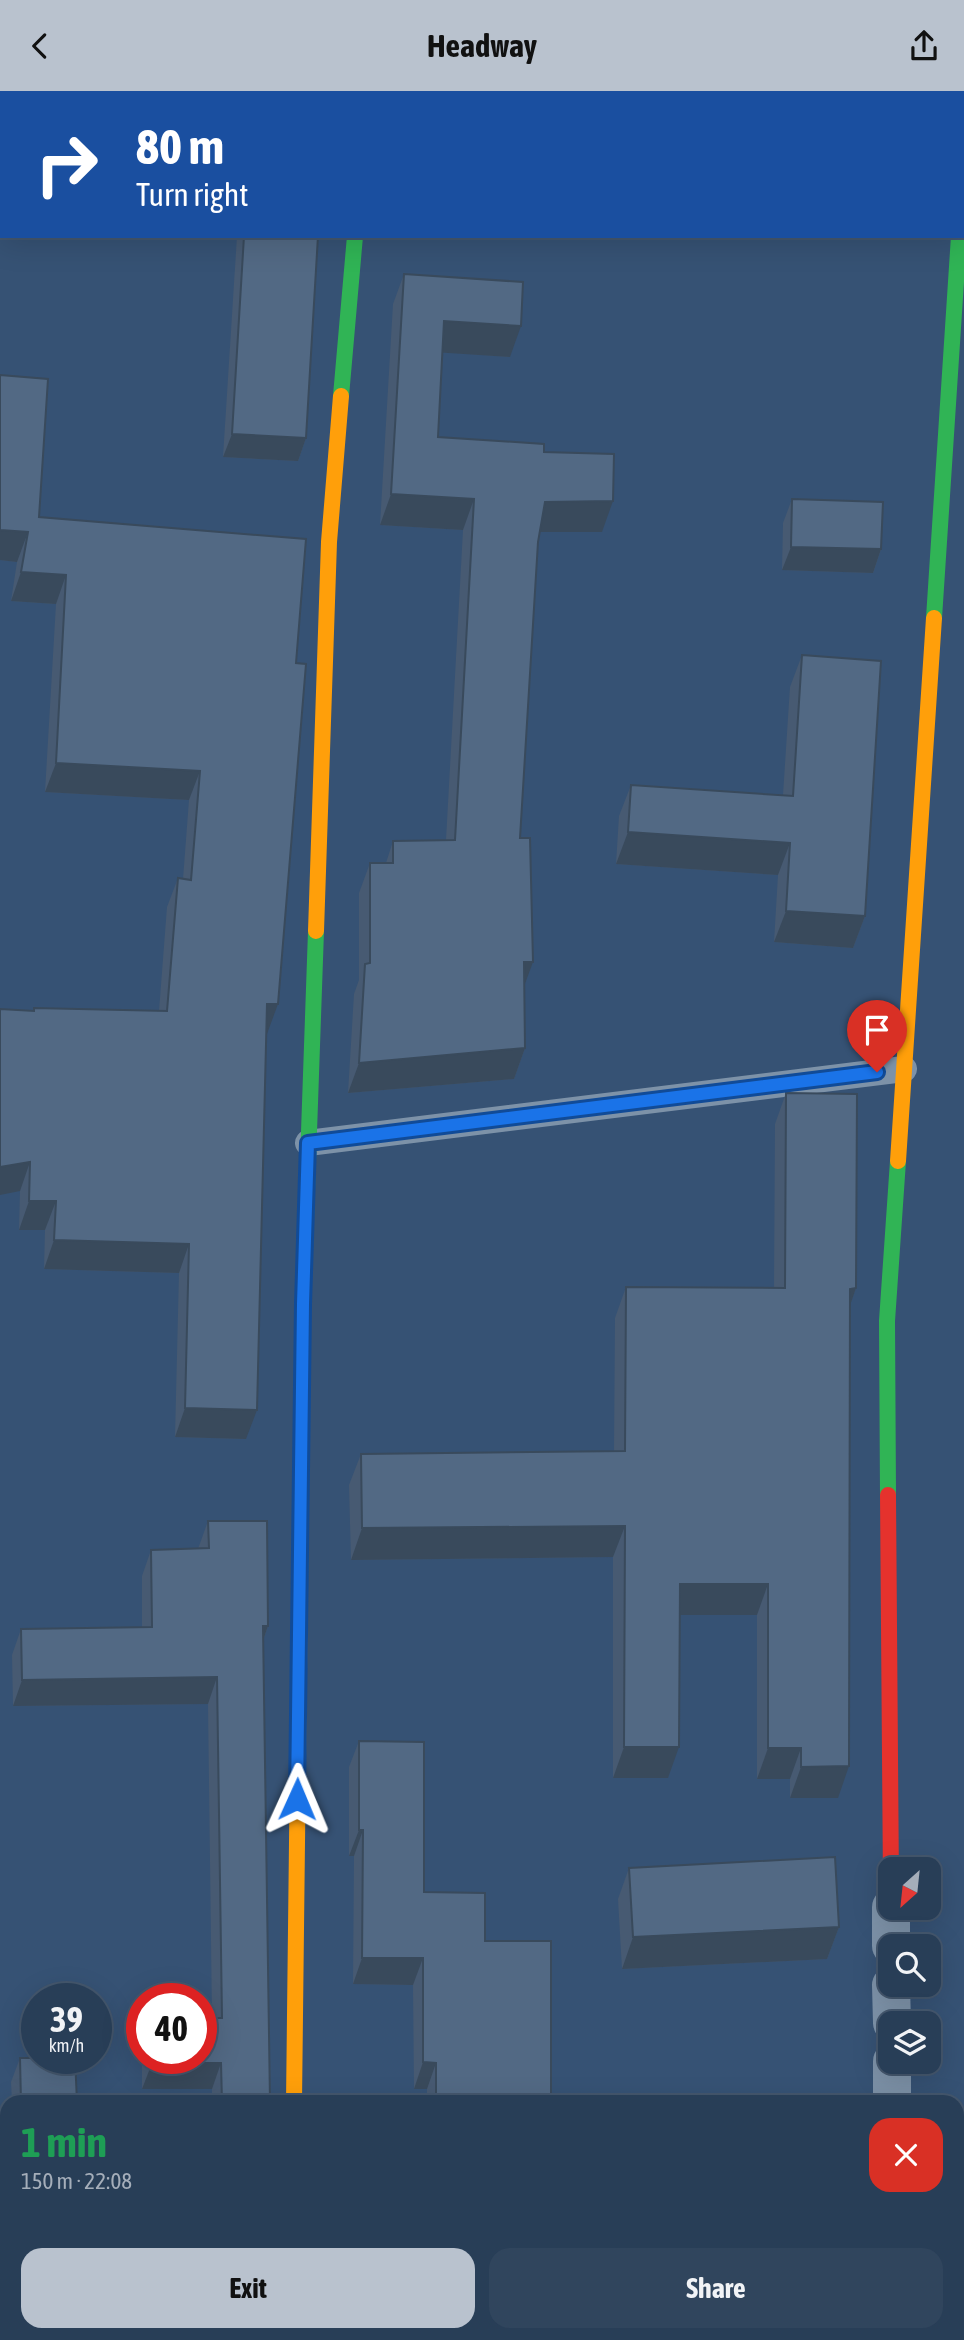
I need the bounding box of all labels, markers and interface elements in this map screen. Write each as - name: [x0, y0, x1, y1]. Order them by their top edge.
- icon: back: [21, 27, 59, 65]
- text: Headway: [427, 27, 537, 64]
- icon: share: [905, 27, 943, 65]
- text: 80 m: [136, 118, 224, 174]
- icon: right: [21, 119, 112, 210]
- text: Turn right: [136, 176, 249, 213]
- pin: [847, 1000, 907, 1072]
- icon: arrive: [858, 1011, 896, 1049]
- position arrow: [260, 1762, 334, 1836]
- north arrow: [878, 1857, 942, 1920]
- map controls: [878, 1857, 941, 2074]
- button: search: [878, 1934, 941, 1997]
- speed limit sign: 40: [126, 1983, 217, 2074]
- text: 39: [50, 1999, 83, 2039]
- button: layers: [878, 2011, 941, 2074]
- text: km/h: [49, 2035, 84, 2056]
- text: 1 min: [21, 2118, 107, 2166]
- button: close: [869, 2118, 943, 2192]
- text: 150 m · 22:08: [21, 2168, 132, 2194]
- button: Exit: [21, 2248, 475, 2328]
- button: Share: [489, 2248, 943, 2328]

